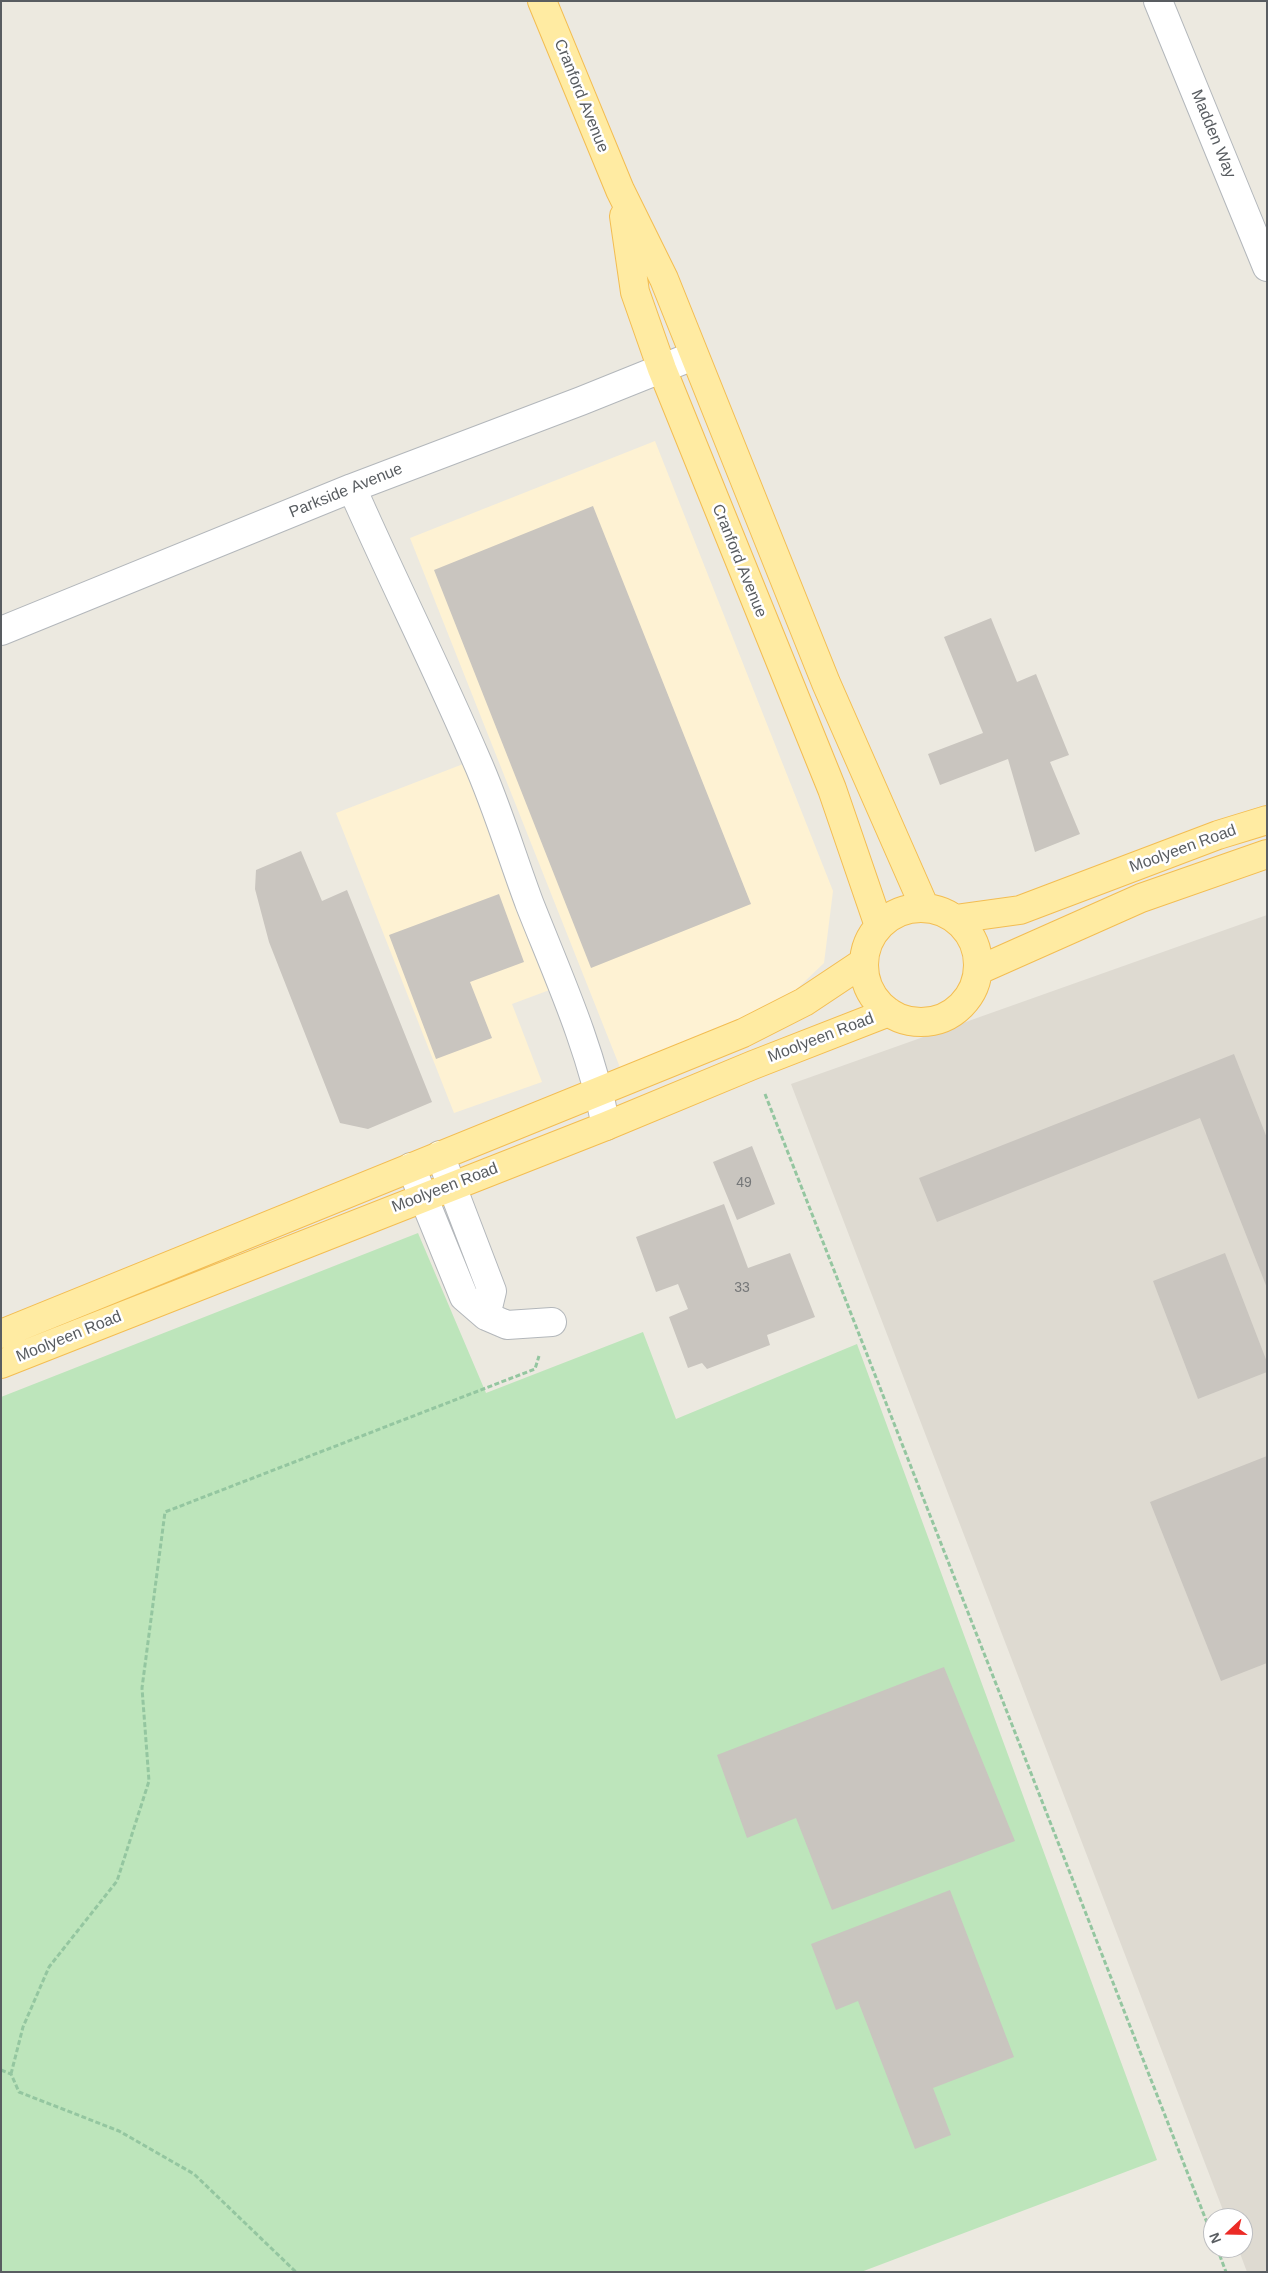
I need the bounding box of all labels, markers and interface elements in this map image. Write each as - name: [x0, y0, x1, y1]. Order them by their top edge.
- street label: Cranford Avenue: [549, 36, 613, 156]
- street label: Madden Way: [1187, 87, 1239, 181]
- street label: Parkside Avenue: [286, 459, 406, 523]
- street label: Cranford Avenue: [707, 501, 771, 621]
- street label: Moolyeen Road: [1127, 821, 1239, 877]
- street label: Moolyeen Road: [765, 1009, 877, 1067]
- street label: Moolyeen Road: [389, 1159, 501, 1217]
- house number: 49: [736, 1175, 752, 1191]
- house number: 33: [734, 1280, 750, 1296]
- street label: Moolyeen Road: [13, 1307, 125, 1367]
- north arrow: [1203, 2208, 1253, 2258]
- text: N: [1206, 2230, 1224, 2246]

